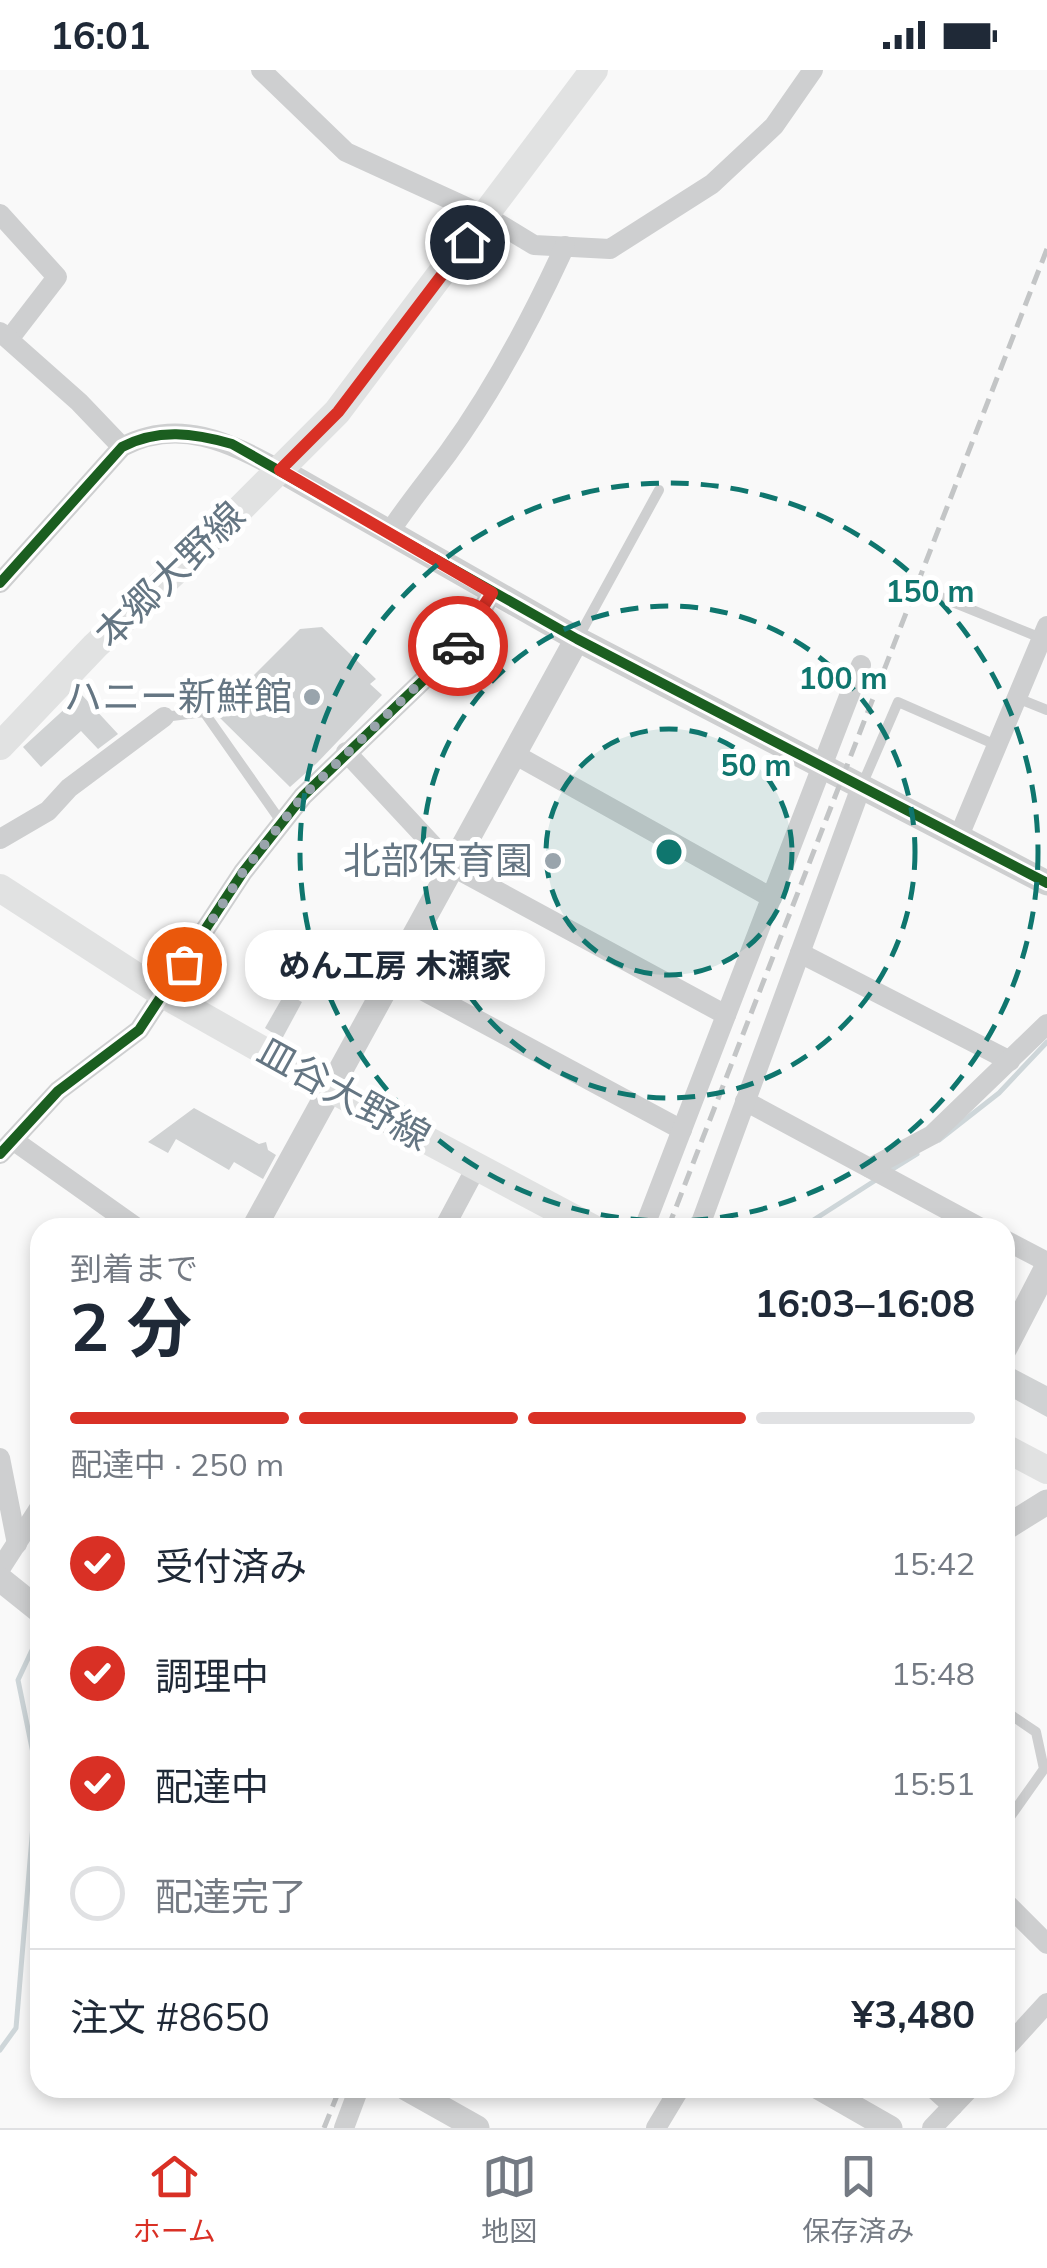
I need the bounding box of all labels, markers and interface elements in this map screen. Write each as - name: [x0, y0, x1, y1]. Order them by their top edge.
- text: 16:01: [50, 11, 151, 59]
- pin: [425, 200, 510, 285]
- icon: home: [440, 215, 495, 270]
- street label: 本郷大野線: [84, 491, 254, 658]
- text: 150 m: [885, 572, 975, 610]
- courier: [408, 596, 508, 696]
- icon: car: [431, 619, 486, 674]
- text: 100 m: [798, 659, 888, 697]
- place label: ハニー新鮮館: [64, 672, 292, 720]
- marker: ハニー新鮮館: [301, 686, 323, 708]
- text: 50 m: [720, 746, 792, 784]
- centre of rings: [651, 834, 687, 870]
- place label: 北部保育園: [343, 836, 533, 884]
- marker: 北部保育園: [542, 850, 564, 872]
- pin: [142, 922, 227, 1007]
- callout: めん工房 木瀬家: [244, 929, 544, 999]
- icon: bag: [157, 937, 212, 992]
- text: めん工房 木瀬家: [279, 945, 511, 985]
- street label: 皿谷大野線: [250, 1026, 439, 1160]
- text: 到着まで: [70, 1248, 198, 1288]
- text: 16:03–16:08: [755, 1279, 975, 1327]
- text: 2 分: [70, 1286, 192, 1367]
- text: 配達中 · 250 m: [70, 1444, 284, 1484]
- icon: check: [70, 1536, 125, 1591]
- text: 受付済み: [155, 1542, 307, 1590]
- text: 15:42: [891, 1543, 975, 1583]
- icon: check: [70, 1646, 125, 1701]
- text: 調理中: [155, 1652, 269, 1700]
- text: 15:48: [891, 1653, 975, 1693]
- icon: check: [70, 1756, 125, 1811]
- text: 配達中: [155, 1762, 269, 1810]
- text: 15:51: [891, 1763, 975, 1803]
- text: 配達完了: [155, 1872, 307, 1920]
- text: ¥3,480: [852, 1990, 975, 2038]
- text: 注文 #8650: [70, 1993, 270, 2041]
- tab: ホーム: [133, 2149, 216, 2249]
- tab: 地図: [481, 2149, 537, 2249]
- tab: 保存済み: [802, 2149, 914, 2249]

